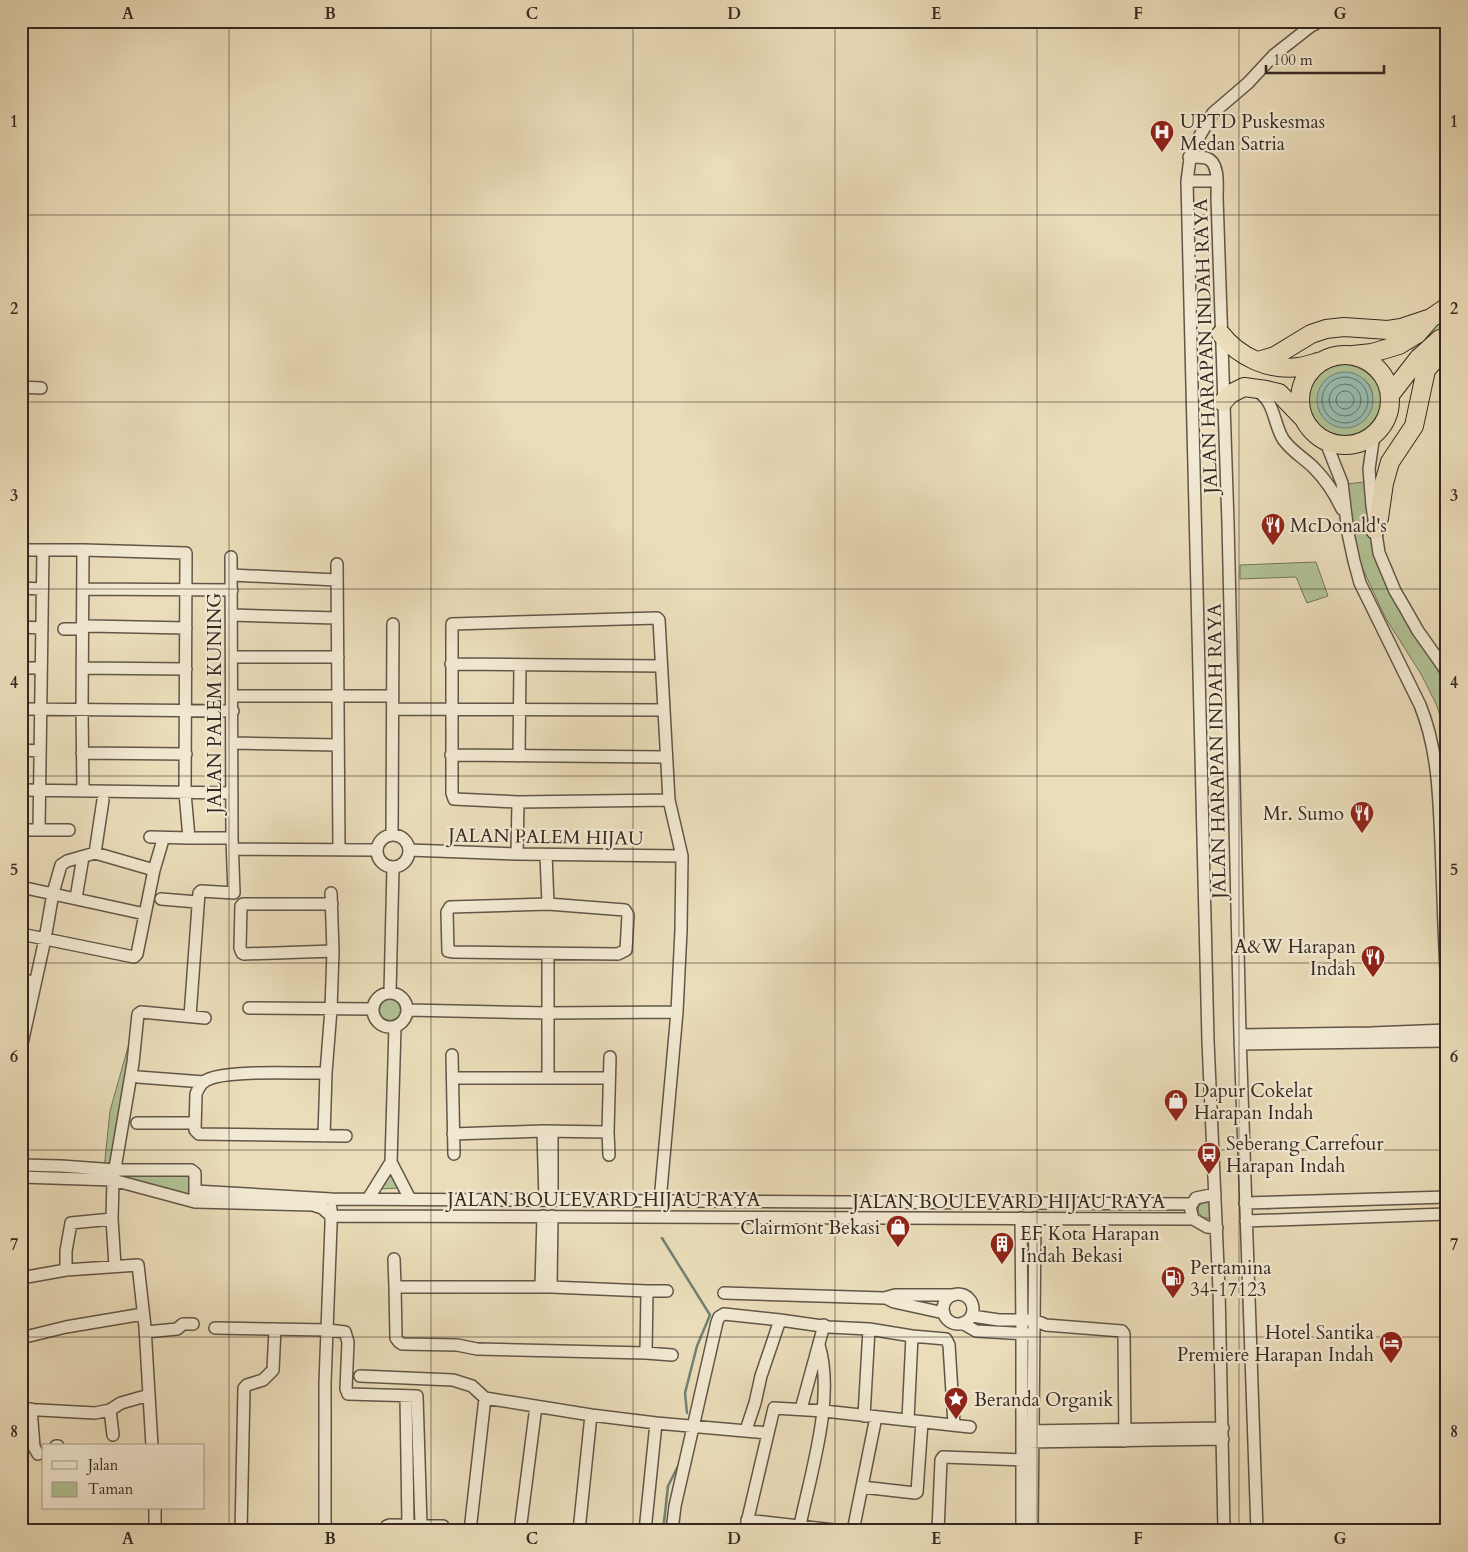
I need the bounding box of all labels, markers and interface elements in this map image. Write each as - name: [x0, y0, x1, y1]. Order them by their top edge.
- text: A: [122, 3, 134, 25]
- text: B: [324, 3, 336, 25]
- text: C: [526, 3, 538, 25]
- text: D: [727, 3, 741, 25]
- text: E: [931, 3, 941, 25]
- text: F: [1133, 3, 1143, 25]
- text: G: [1333, 3, 1347, 25]
- scale bar: [1266, 42, 1383, 74]
- text: 100 m: [1273, 50, 1313, 70]
- place label: UPTD Puskesmas Medan Satria: [1180, 109, 1325, 157]
- text: 1: [10, 111, 18, 133]
- text: 1: [1450, 111, 1458, 133]
- hospital icon: UPTD Puskesmas Medan Satria: [1149, 119, 1175, 153]
- street label: JALAN HARAPAN INDAH RAYA: [1188, 197, 1224, 497]
- text: 2: [10, 298, 18, 320]
- text: 2: [1450, 298, 1458, 320]
- text: 3: [10, 485, 18, 507]
- text: 3: [1450, 485, 1458, 507]
- restaurant icon: McDonald's: [1260, 512, 1286, 546]
- place label: McDonald's: [1290, 513, 1387, 539]
- street label: JALAN PALEM KUNING: [202, 593, 228, 816]
- street label: JALAN HARAPAN INDAH RAYA: [1201, 603, 1233, 902]
- text: 4: [10, 672, 18, 694]
- text: 4: [1450, 672, 1458, 694]
- restaurant icon: Mr. Sumo: [1349, 800, 1375, 834]
- place label: Mr. Sumo: [1263, 801, 1344, 827]
- street label: JALAN PALEM HIJAU: [445, 822, 644, 852]
- text: 5: [10, 859, 18, 881]
- text: 5: [1450, 859, 1458, 881]
- place label: A&W Harapan Indah: [1234, 934, 1357, 982]
- restaurant icon: A&W Harapan Indah: [1360, 944, 1386, 978]
- text: 6: [10, 1046, 18, 1068]
- text: 6: [1450, 1046, 1458, 1068]
- place label: Dapur Cokelat Harapan Indah: [1194, 1078, 1314, 1126]
- shop icon: Dapur Cokelat Harapan Indah: [1163, 1088, 1189, 1122]
- place label: Seberang Carrefour Harapan Indah: [1226, 1131, 1383, 1179]
- bus stop icon: Seberang Carrefour Harapan Indah: [1196, 1141, 1222, 1175]
- street label: JALAN BOULEVARD HIJAU RAYA: [445, 1187, 761, 1213]
- street label: JALAN BOULEVARD HIJAU RAYA: [850, 1189, 1166, 1215]
- shop icon: Clairmont Bekasi: [885, 1214, 911, 1248]
- place label: Clairmont Bekasi: [740, 1215, 880, 1241]
- place label: EF Kota Harapan Indah Bekasi: [1020, 1221, 1160, 1269]
- building icon: EF Kota Harapan Indah Bekasi: [989, 1231, 1015, 1265]
- text: 7: [10, 1234, 18, 1256]
- text: 7: [1450, 1234, 1458, 1256]
- place label: Pertamina 34-17123: [1190, 1255, 1271, 1303]
- fuel station icon: Pertamina 34-17123: [1160, 1265, 1186, 1299]
- place label: Hotel Santika Premiere Harapan Indah: [1177, 1320, 1375, 1368]
- hotel icon: Hotel Santika Premiere Harapan Indah: [1378, 1330, 1404, 1364]
- place icon: Beranda Organik: [943, 1386, 969, 1420]
- place label: Beranda Organik: [974, 1387, 1114, 1413]
- text: 8: [10, 1421, 18, 1443]
- text: 8: [1450, 1421, 1458, 1443]
- legend: [42, 1444, 205, 1510]
- text: Jalan: [86, 1455, 119, 1475]
- text: Taman: [88, 1479, 134, 1499]
- text: A: [122, 1528, 134, 1550]
- text: B: [324, 1528, 336, 1550]
- text: C: [526, 1528, 538, 1550]
- text: D: [727, 1528, 741, 1550]
- text: E: [931, 1528, 941, 1550]
- text: F: [1133, 1528, 1143, 1550]
- text: G: [1333, 1528, 1347, 1550]

